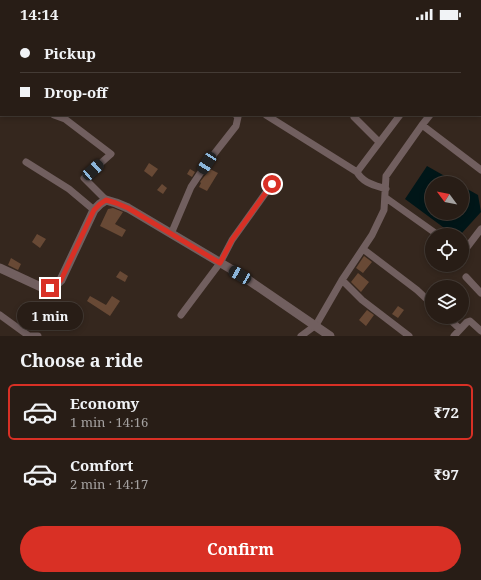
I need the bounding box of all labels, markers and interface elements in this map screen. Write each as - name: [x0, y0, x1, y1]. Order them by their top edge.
- text: 14:14: [20, 4, 58, 24]
- text: Pickup: [44, 43, 96, 63]
- text: Drop-off: [44, 82, 108, 102]
- car: [195, 150, 219, 176]
- car: [80, 158, 106, 182]
- route start: [263, 175, 281, 193]
- north arrow: [425, 176, 469, 220]
- map controls: [425, 176, 469, 324]
- button: locate: [425, 228, 469, 272]
- car: [227, 264, 253, 286]
- route end: [41, 279, 59, 297]
- button: layers: [425, 280, 469, 324]
- callout: 1 min: [17, 302, 83, 330]
- text: 1 min: [32, 307, 68, 325]
- text: Choose a ride: [20, 348, 143, 372]
- text: Economy: [70, 393, 139, 413]
- icon: car: [22, 394, 58, 430]
- text: ₹72: [434, 402, 459, 422]
- text: 1 min · 14:16: [70, 413, 148, 431]
- text: Comfort: [70, 455, 133, 475]
- icon: car: [22, 456, 58, 492]
- text: ₹97: [434, 464, 459, 484]
- text: 2 min · 14:17: [70, 475, 148, 493]
- button: Confirm: [20, 526, 461, 572]

